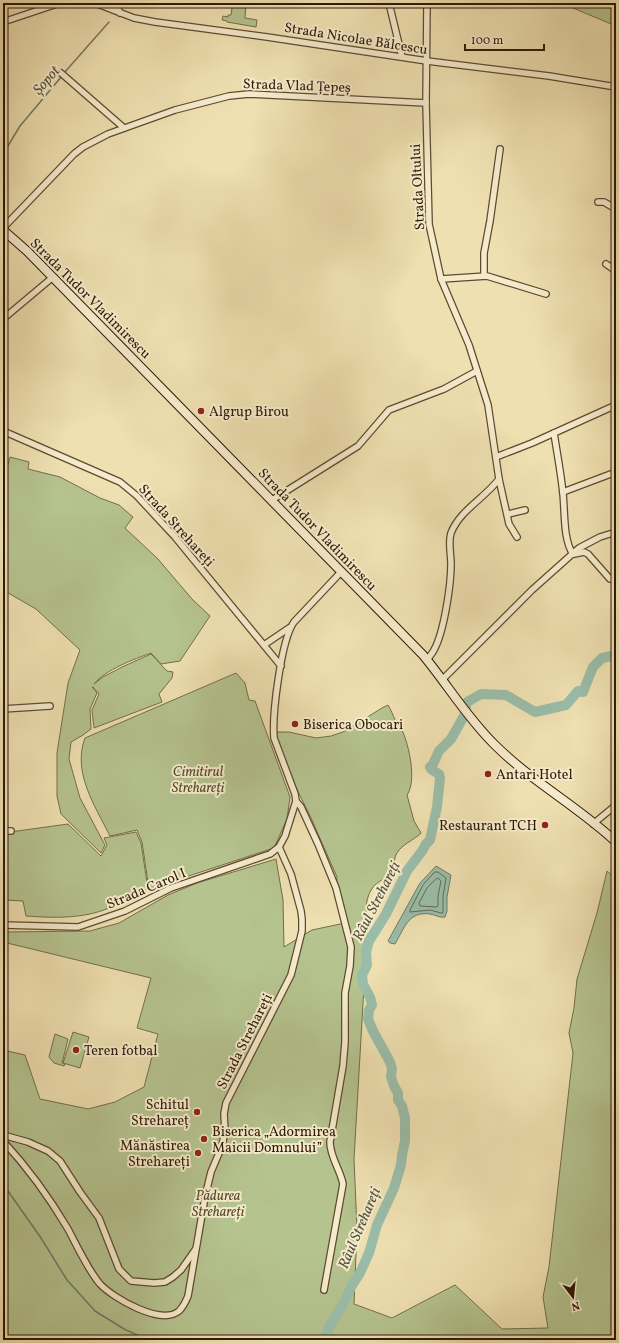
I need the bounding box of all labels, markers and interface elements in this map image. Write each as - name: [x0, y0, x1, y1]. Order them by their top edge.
- street label: Strada Nicolae Bălcescu: [283, 19, 429, 60]
- scale bar: [465, 26, 544, 52]
- text: 100 m: [471, 33, 504, 49]
- water label: Șopot: [29, 61, 66, 100]
- street label: Strada Vlad Țepeș: [243, 75, 351, 98]
- street label: Strada Oltului: [407, 143, 430, 231]
- street label: Strada Tudor Vladimirescu: [25, 234, 155, 364]
- place label: Algrup Birou: [209, 403, 289, 422]
- marker: Algrup Birou: [196, 406, 206, 416]
- street label: Strada Tudor Vladimirescu: [253, 465, 381, 596]
- street label: Strada Strehareți: [134, 481, 218, 571]
- place label: Biserica Obocari: [303, 716, 403, 735]
- marker: Biserica Obocari: [290, 719, 300, 729]
- park label: Cimitirul Strehareți: [172, 763, 225, 798]
- place label: Antari Hotel: [496, 766, 573, 785]
- marker: Antari Hotel: [483, 769, 493, 779]
- place label: Restaurant TCH: [439, 817, 537, 836]
- marker: Restaurant TCH: [540, 820, 550, 830]
- water label: Râul Strehareți: [348, 858, 406, 945]
- street label: Strada Carol I: [104, 864, 189, 915]
- street label: Strada Strehareți: [213, 990, 278, 1093]
- place label: Teren fotbal: [84, 1042, 157, 1061]
- marker: Teren fotbal: [71, 1045, 81, 1055]
- place label: Schitul Strehareț: [131, 1096, 189, 1131]
- marker: Schitul Strehareț: [192, 1107, 202, 1117]
- place label: Biserica „Adormirea Maicii Domnului”: [212, 1123, 336, 1158]
- marker: Biserica „Adormirea Maicii Domnului”: [199, 1134, 209, 1144]
- place label: Mănăstirea Strehareți: [120, 1137, 190, 1172]
- marker: Mănăstirea Strehareți: [193, 1148, 203, 1158]
- water label: Râul Strehareți: [334, 1184, 387, 1273]
- park label: Pădurea Strehareți: [192, 1187, 245, 1222]
- north arrow: [553, 1277, 593, 1317]
- text: N: [569, 1297, 581, 1313]

